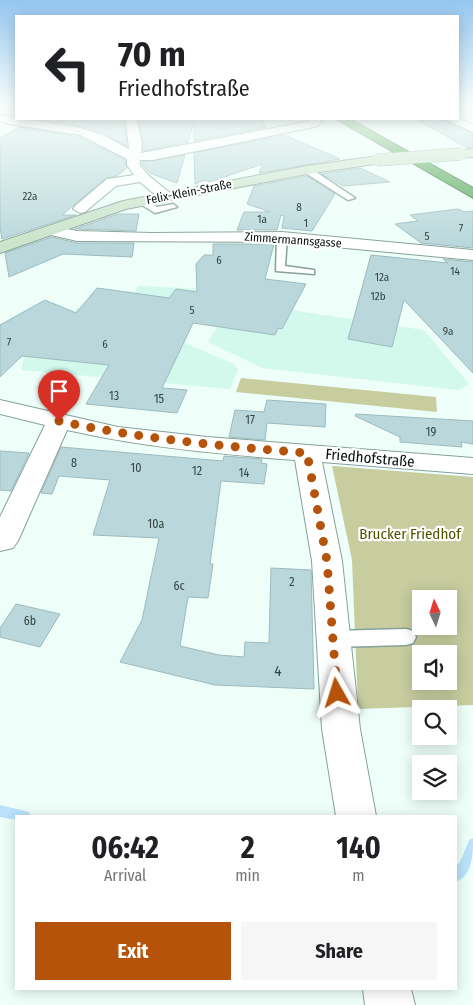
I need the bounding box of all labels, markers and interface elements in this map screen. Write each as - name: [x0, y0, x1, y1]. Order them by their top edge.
- text: 70 m: [118, 33, 186, 75]
- icon: left: [35, 35, 100, 100]
- text: Friedhofstraße: [118, 75, 250, 102]
- street label: Felix-Klein-Straße: [145, 177, 233, 207]
- house number: 22a: [22, 190, 38, 203]
- house number: 8: [296, 201, 302, 214]
- house number: 1a: [257, 213, 267, 226]
- house number: 1: [304, 217, 308, 230]
- house number: 7: [459, 222, 464, 235]
- street label: Zimmermannsgasse: [244, 230, 342, 250]
- house number: 5: [424, 230, 430, 243]
- house number: 6: [216, 254, 222, 267]
- house number: 14: [450, 265, 460, 278]
- house number: 12a: [375, 271, 389, 284]
- house number: 12b: [371, 290, 386, 303]
- house number: 5: [189, 304, 195, 317]
- house number: 9a: [443, 325, 453, 338]
- house number: 7: [7, 336, 12, 349]
- house number: 6: [102, 338, 108, 351]
- pin: [38, 370, 80, 421]
- icon: arrive: [45, 377, 73, 405]
- house number: 13: [109, 389, 119, 403]
- house number: 15: [154, 392, 165, 406]
- house number: 17: [245, 413, 255, 427]
- house number: 19: [426, 425, 436, 439]
- street label: Friedhofstraße: [325, 445, 415, 471]
- house number: 8: [71, 456, 77, 470]
- house number: 10: [131, 461, 141, 475]
- house number: 12: [192, 464, 202, 478]
- house number: 14: [239, 466, 249, 480]
- house number: 10a: [148, 517, 165, 531]
- park label: Brucker Friedhof: [359, 525, 462, 543]
- house number: 2: [289, 575, 295, 589]
- house number: 6c: [173, 579, 185, 593]
- north arrow: [412, 590, 458, 635]
- map controls: [412, 590, 457, 800]
- house number: 6b: [24, 614, 36, 628]
- button: sound: [412, 645, 457, 690]
- house number: 4: [274, 662, 282, 680]
- position arrow: [310, 666, 362, 718]
- button: search: [412, 700, 457, 745]
- button: layers: [412, 755, 457, 800]
- text: 06:42: [91, 830, 159, 866]
- text: 2: [241, 830, 255, 866]
- text: 140: [336, 830, 381, 866]
- text: Arrival: [104, 866, 146, 885]
- text: min: [235, 866, 260, 885]
- text: m: [352, 866, 365, 885]
- button: Exit: [35, 922, 231, 980]
- button: Share: [241, 922, 437, 980]

